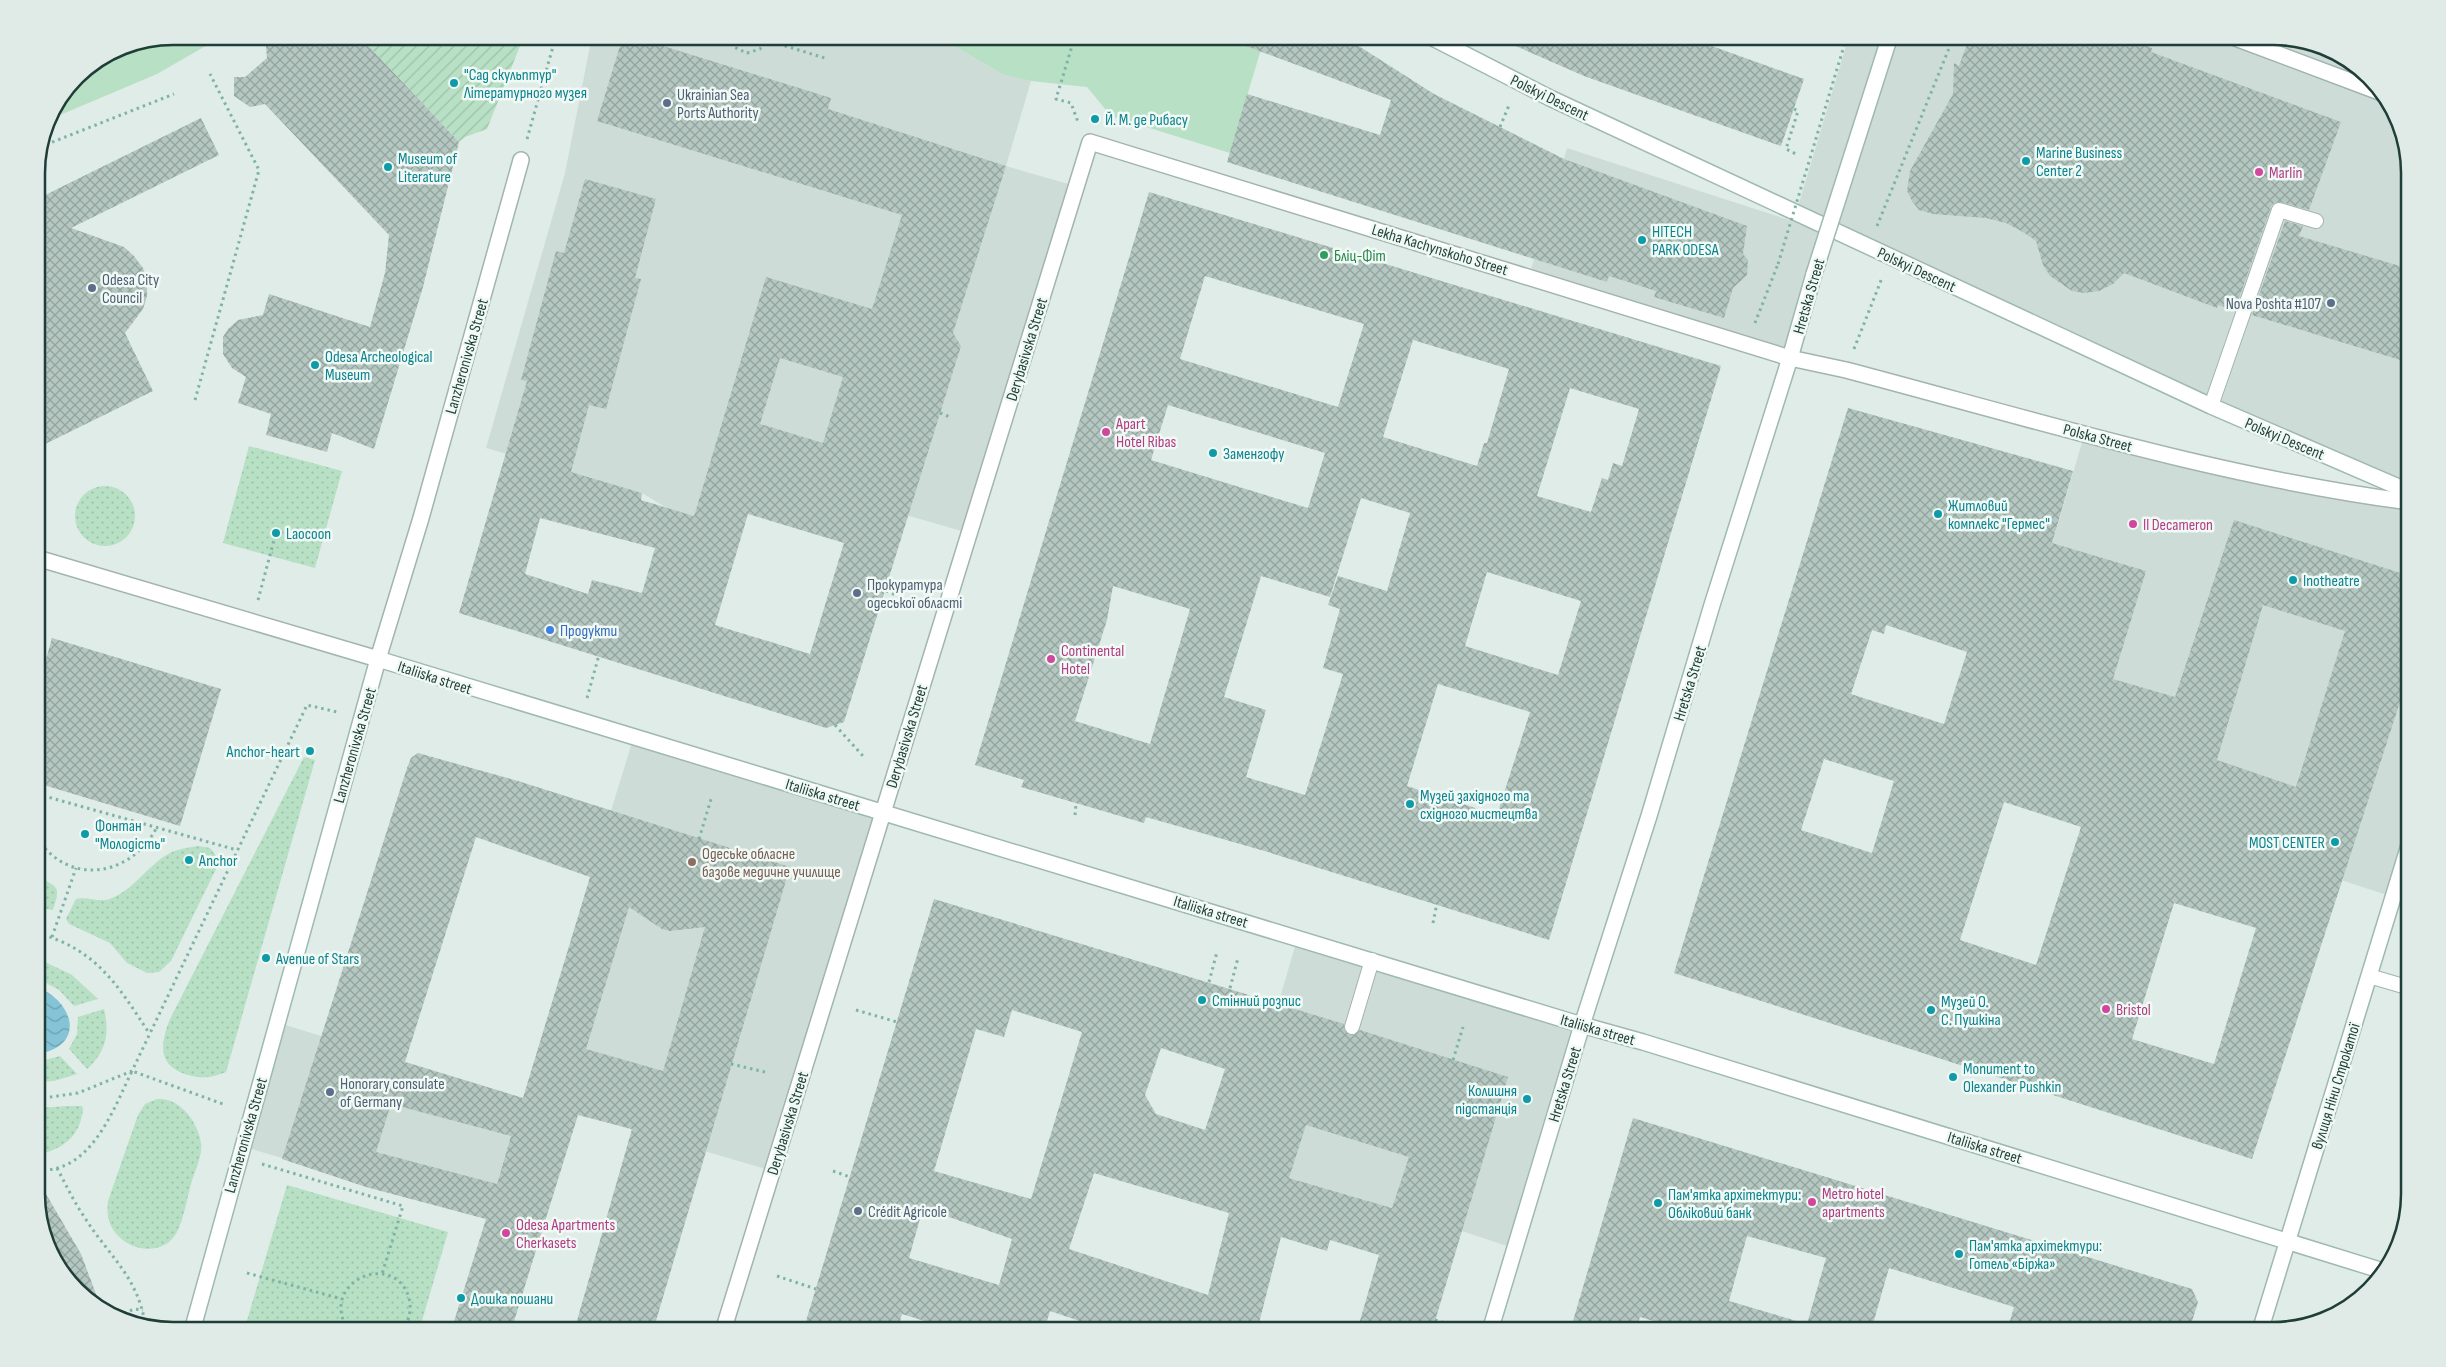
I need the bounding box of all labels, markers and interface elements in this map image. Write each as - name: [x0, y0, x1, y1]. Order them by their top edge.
- place label: "Сад скульптур" Літературного музея: [463, 66, 587, 103]
- street label: Polskyi Descent: [1507, 71, 1592, 125]
- marker: "Сад скульптур" Літературного музея: [448, 77, 460, 89]
- place label: Ukrainian Sea Ports Authority: [677, 86, 759, 123]
- marker: Ukrainian Sea Ports Authority: [661, 97, 673, 109]
- place label: Й. М. де Рибасу: [1105, 111, 1188, 130]
- marker: Й. М. де Рибасу: [1089, 113, 1101, 125]
- place label: Marine Business Center 2: [2036, 144, 2122, 181]
- place label: Museum of Literature: [398, 150, 457, 187]
- marker: Marine Business Center 2: [2020, 155, 2032, 167]
- marker: Museum of Literature: [382, 161, 394, 173]
- place label: Marlin: [2269, 164, 2302, 183]
- marker: Marlin: [2253, 166, 2265, 178]
- street label: Lekha Kachynskoho Street: [1369, 221, 1510, 280]
- place label: HITECH PARK ODESA: [1652, 223, 1719, 260]
- marker: HITECH PARK ODESA: [1636, 234, 1648, 246]
- street label: Polskyi Descent: [1874, 244, 1959, 297]
- place label: Бліц-Фіт: [1334, 247, 1386, 266]
- marker: Бліц-Фіт: [1318, 249, 1330, 261]
- street label: Hretska Street: [1790, 256, 1829, 336]
- place label: Odesa City Council: [102, 271, 159, 308]
- marker: Odesa City Council: [86, 282, 98, 294]
- street label: Derybasivska Street: [1003, 295, 1052, 403]
- place label: Nova Poshta #107: [2226, 295, 2322, 314]
- street label: Lanzheronivska Street: [442, 296, 493, 416]
- marker: Nova Poshta #107: [2325, 297, 2337, 309]
- place label: Odesa Archeological Museum: [325, 348, 432, 385]
- marker: Odesa Archeological Museum: [309, 359, 321, 371]
- street label: Polskyi Descent: [2242, 414, 2327, 465]
- place label: Apart Hotel Ribas: [1115, 415, 1177, 452]
- street label: Polska Street: [2061, 420, 2134, 457]
- marker: Apart Hotel Ribas: [1100, 426, 1112, 438]
- place label: Заменгофу: [1223, 445, 1284, 464]
- marker: Заменгофу: [1207, 447, 1219, 459]
- place label: Житловий комплекс "Гермес": [1948, 497, 2050, 534]
- marker: Житловий комплекс "Гермес": [1932, 508, 1944, 520]
- place label: Il Decameron: [2143, 516, 2213, 535]
- marker: Il Decameron: [2127, 518, 2139, 530]
- place label: Laocoon: [286, 525, 331, 544]
- marker: Laocoon: [270, 527, 282, 539]
- place label: Inotheatre: [2303, 572, 2360, 591]
- marker: Inotheatre: [2287, 574, 2299, 586]
- place label: Прокуратура одеської області: [867, 576, 962, 613]
- marker: Прокуратура одеської області: [851, 587, 863, 599]
- place label: Продукти: [560, 622, 617, 641]
- marker: Продукти: [544, 624, 556, 636]
- place label: Continental Hotel: [1061, 642, 1124, 679]
- street label: Hretska Street: [1670, 643, 1711, 723]
- marker: Continental Hotel: [1045, 653, 1057, 665]
- street label: Italiiska street: [395, 658, 474, 699]
- street label: Derybasivska Street: [883, 682, 932, 790]
- street label: Lanzheronivska Street: [330, 685, 381, 805]
- place label: Anchor-heart: [226, 743, 300, 762]
- marker: Anchor-heart: [304, 745, 316, 757]
- street label: Italiiska street: [783, 775, 862, 816]
- place label: Музей західного та східного мистецтва: [1420, 787, 1538, 824]
- marker: Музей західного та східного мистецтва: [1404, 798, 1416, 810]
- place label: Фонтан "Молодість": [95, 817, 165, 854]
- marker: Фонтан "Молодість": [79, 828, 91, 840]
- place label: MOST CENTER: [2249, 834, 2325, 853]
- marker: MOST CENTER: [2329, 836, 2341, 848]
- place label: Одеське обласне базове медичне училище: [702, 845, 841, 882]
- place label: Anchor: [198, 852, 238, 871]
- marker: Anchor: [183, 854, 195, 866]
- marker: Одеське обласне базове медичне училище: [686, 856, 698, 868]
- street label: Italiiska street: [1171, 892, 1250, 933]
- place label: Avenue of Stars: [275, 950, 360, 969]
- marker: Avenue of Stars: [260, 952, 272, 964]
- place label: Стінний розпис: [1212, 992, 1301, 1011]
- place label: Музей О. С. Пушкіна: [1941, 993, 2001, 1030]
- marker: Стінний розпис: [1196, 994, 1208, 1006]
- place label: Bristol: [2116, 1001, 2151, 1020]
- marker: Bristol: [2100, 1003, 2112, 1015]
- marker: Музей О. С. Пушкіна: [1925, 1004, 1937, 1016]
- street label: Italiiska street: [1558, 1011, 1637, 1050]
- street label: вулиця Ніни Строкатої: [2308, 1020, 2365, 1152]
- street label: Hretska Street: [1545, 1044, 1586, 1124]
- place label: Monument to Olexander Pushkin: [1963, 1060, 2061, 1097]
- street label: Derybasivska Street: [764, 1069, 813, 1177]
- marker: Monument to Olexander Pushkin: [1947, 1071, 1959, 1083]
- street label: Lanzheronivska Street: [221, 1075, 272, 1195]
- place label: Honorary consulate of Germany: [340, 1075, 445, 1112]
- place label: Колишня підстанція: [1455, 1082, 1517, 1119]
- marker: Honorary consulate of Germany: [324, 1086, 336, 1098]
- marker: Колишня підстанція: [1521, 1093, 1533, 1105]
- street label: Italiiska street: [1945, 1128, 2024, 1169]
- place label: Metro hotel apartments: [1822, 1185, 1885, 1222]
- place label: Пам'ятка архітектури: Обліковий банк: [1668, 1186, 1801, 1223]
- marker: Metro hotel apartments: [1806, 1196, 1818, 1208]
- marker: Пам'ятка архітектури: Обліковий банк: [1652, 1197, 1664, 1209]
- place label: Crédit Agricole: [868, 1203, 947, 1222]
- marker: Crédit Agricole: [852, 1205, 864, 1217]
- place label: Odesa Apartments Cherkasets: [516, 1216, 615, 1253]
- marker: Odesa Apartments Cherkasets: [500, 1227, 512, 1239]
- place label: Пам'ятка архітектури: Готель «Біржа»: [1969, 1237, 2102, 1274]
- marker: Пам'ятка архітектури: Готель «Біржа»: [1953, 1248, 1965, 1260]
- place label: Дошка пошани: [471, 1290, 553, 1309]
- marker: Дошка пошани: [455, 1292, 467, 1304]

